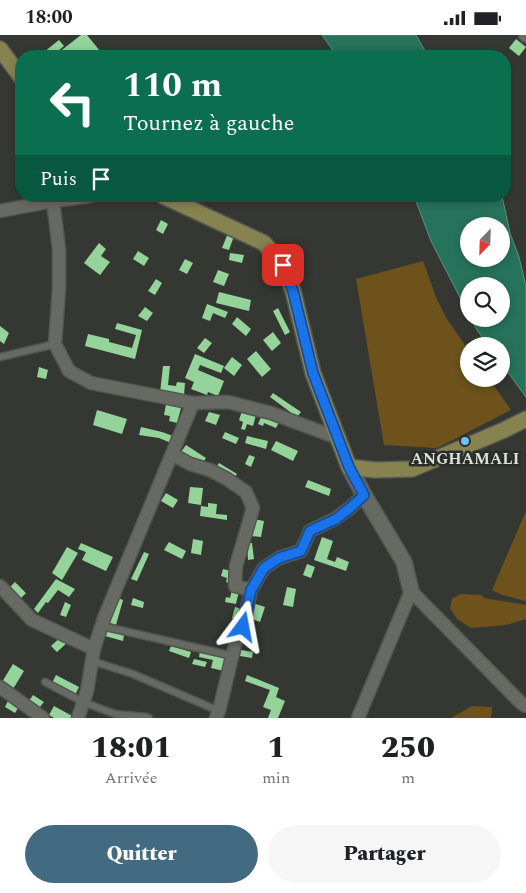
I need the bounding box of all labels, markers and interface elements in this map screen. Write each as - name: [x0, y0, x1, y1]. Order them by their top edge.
- text: 18:00: [25, 3, 73, 32]
- text: 110 m: [123, 59, 222, 112]
- icon: left: [40, 70, 105, 135]
- text: Tournez à gauche: [123, 107, 294, 140]
- text: Puis: [40, 165, 77, 194]
- icon: arrive: [87, 165, 115, 193]
- north arrow: [460, 217, 510, 267]
- map controls: [460, 217, 510, 387]
- pin: [262, 244, 304, 286]
- icon: arrive: [269, 251, 297, 279]
- button: search: [460, 277, 510, 327]
- button: layers: [460, 337, 510, 387]
- marker: ANGHAMALI: [459, 435, 471, 447]
- place label: ANGHAMALI: [411, 447, 519, 471]
- position arrow: [216, 600, 268, 652]
- text: 18:01: [91, 725, 171, 771]
- text: 1: [267, 725, 285, 771]
- text: 250: [381, 725, 435, 771]
- text: Arrivée: [105, 766, 158, 790]
- text: min: [262, 766, 290, 790]
- text: m: [401, 766, 415, 790]
- button: Quitter: [25, 825, 258, 883]
- button: Partager: [268, 825, 501, 883]

